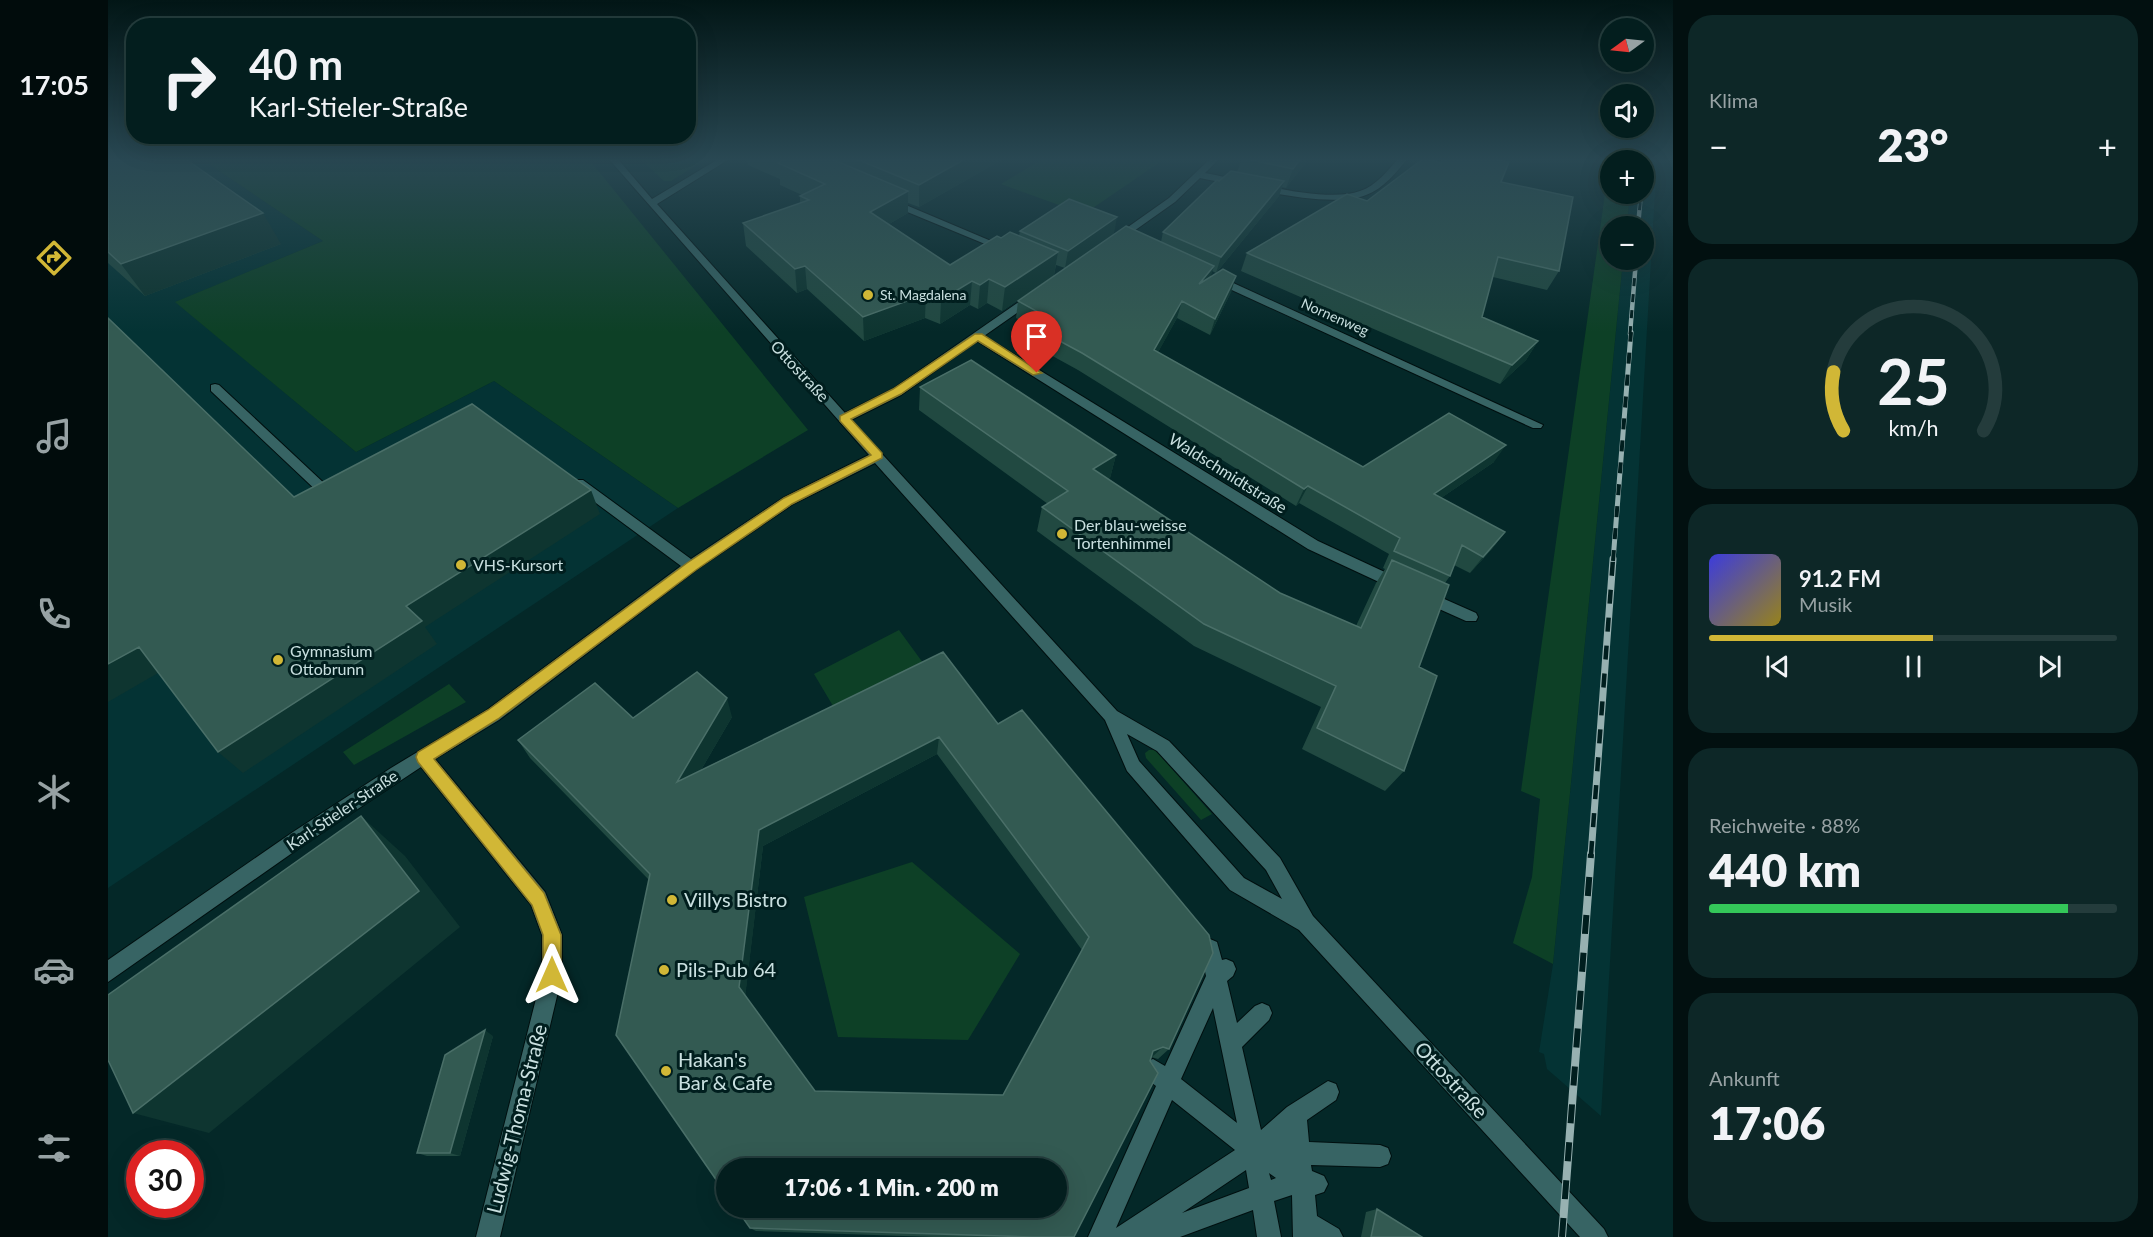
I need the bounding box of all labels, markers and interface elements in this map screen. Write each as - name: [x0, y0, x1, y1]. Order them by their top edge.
- north arrow: [1600, 18, 1654, 72]
- map controls: [1600, 18, 1654, 270]
- text: 40 m: [249, 39, 343, 89]
- icon: right: [150, 42, 228, 120]
- text: 17:05: [19, 68, 89, 101]
- button: sound: [1600, 84, 1654, 138]
- text: Klima: [1709, 88, 1758, 112]
- text: Karl-Stieler-Straße: [249, 90, 468, 123]
- text: 23°: [1878, 118, 1948, 172]
- text: −: [1709, 126, 1728, 166]
- text: +: [2098, 126, 2117, 166]
- button: +: [1600, 150, 1654, 204]
- button: −: [1600, 216, 1654, 270]
- icon: directions: [33, 237, 75, 279]
- place label: St. Magdalena: [880, 286, 966, 303]
- marker: St. Magdalena: [861, 288, 875, 302]
- street label: Nornenweg: [1299, 294, 1372, 339]
- pin: [1011, 311, 1062, 373]
- icon: arrive: [1020, 320, 1053, 353]
- street label: Ottostraße: [767, 336, 833, 405]
- text: 25: [1877, 343, 1949, 418]
- icon: music: [33, 415, 75, 457]
- text: km/h: [1888, 416, 1938, 442]
- street label: Waldschmidtstraße: [1166, 429, 1291, 517]
- place label: Der blau-weisse Tortenhimmel: [1074, 515, 1187, 552]
- marker: Der blau-weisse Tortenhimmel: [1055, 527, 1069, 541]
- place label: VHS-Kursort: [473, 555, 563, 574]
- marker: VHS-Kursort: [454, 558, 468, 572]
- text: 91.2 FM: [1799, 565, 1881, 592]
- text: Musik: [1799, 592, 1852, 616]
- icon: phone: [33, 593, 75, 635]
- place label: Gymnasium Ottobrunn: [290, 641, 373, 678]
- icon: previous: [1761, 650, 1794, 683]
- icon: pause: [1897, 650, 1930, 683]
- icon: next: [2033, 650, 2066, 683]
- marker: Gymnasium Ottobrunn: [271, 653, 285, 667]
- street label: Karl-Stieler-Straße: [283, 765, 401, 854]
- icon: climate: [33, 771, 75, 813]
- text: Reichweite · 88%: [1709, 813, 1860, 837]
- text: 440 km: [1709, 843, 1861, 897]
- place label: Villys Bistro: [684, 887, 787, 911]
- marker: Villys Bistro: [665, 893, 679, 907]
- position arrow: [520, 943, 584, 1007]
- icon: car: [33, 949, 75, 991]
- place label: Pils-Pub 64: [676, 957, 777, 981]
- marker: Pils-Pub 64: [657, 963, 671, 977]
- street label: Ludwig-Thoma-Straße: [481, 1022, 551, 1216]
- street label: Ottostraße: [1410, 1036, 1493, 1123]
- place label: Hakan's Bar & Cafe: [678, 1047, 772, 1094]
- marker: Hakan's Bar & Cafe: [659, 1064, 673, 1078]
- text: Ankunft: [1709, 1066, 1780, 1090]
- text: 17:06: [1709, 1096, 1825, 1150]
- icon: filters: [33, 1127, 75, 1169]
- speed limit sign: 30: [126, 1140, 204, 1218]
- text: 17:06 · 1 Min. · 200 m: [784, 1174, 999, 1201]

